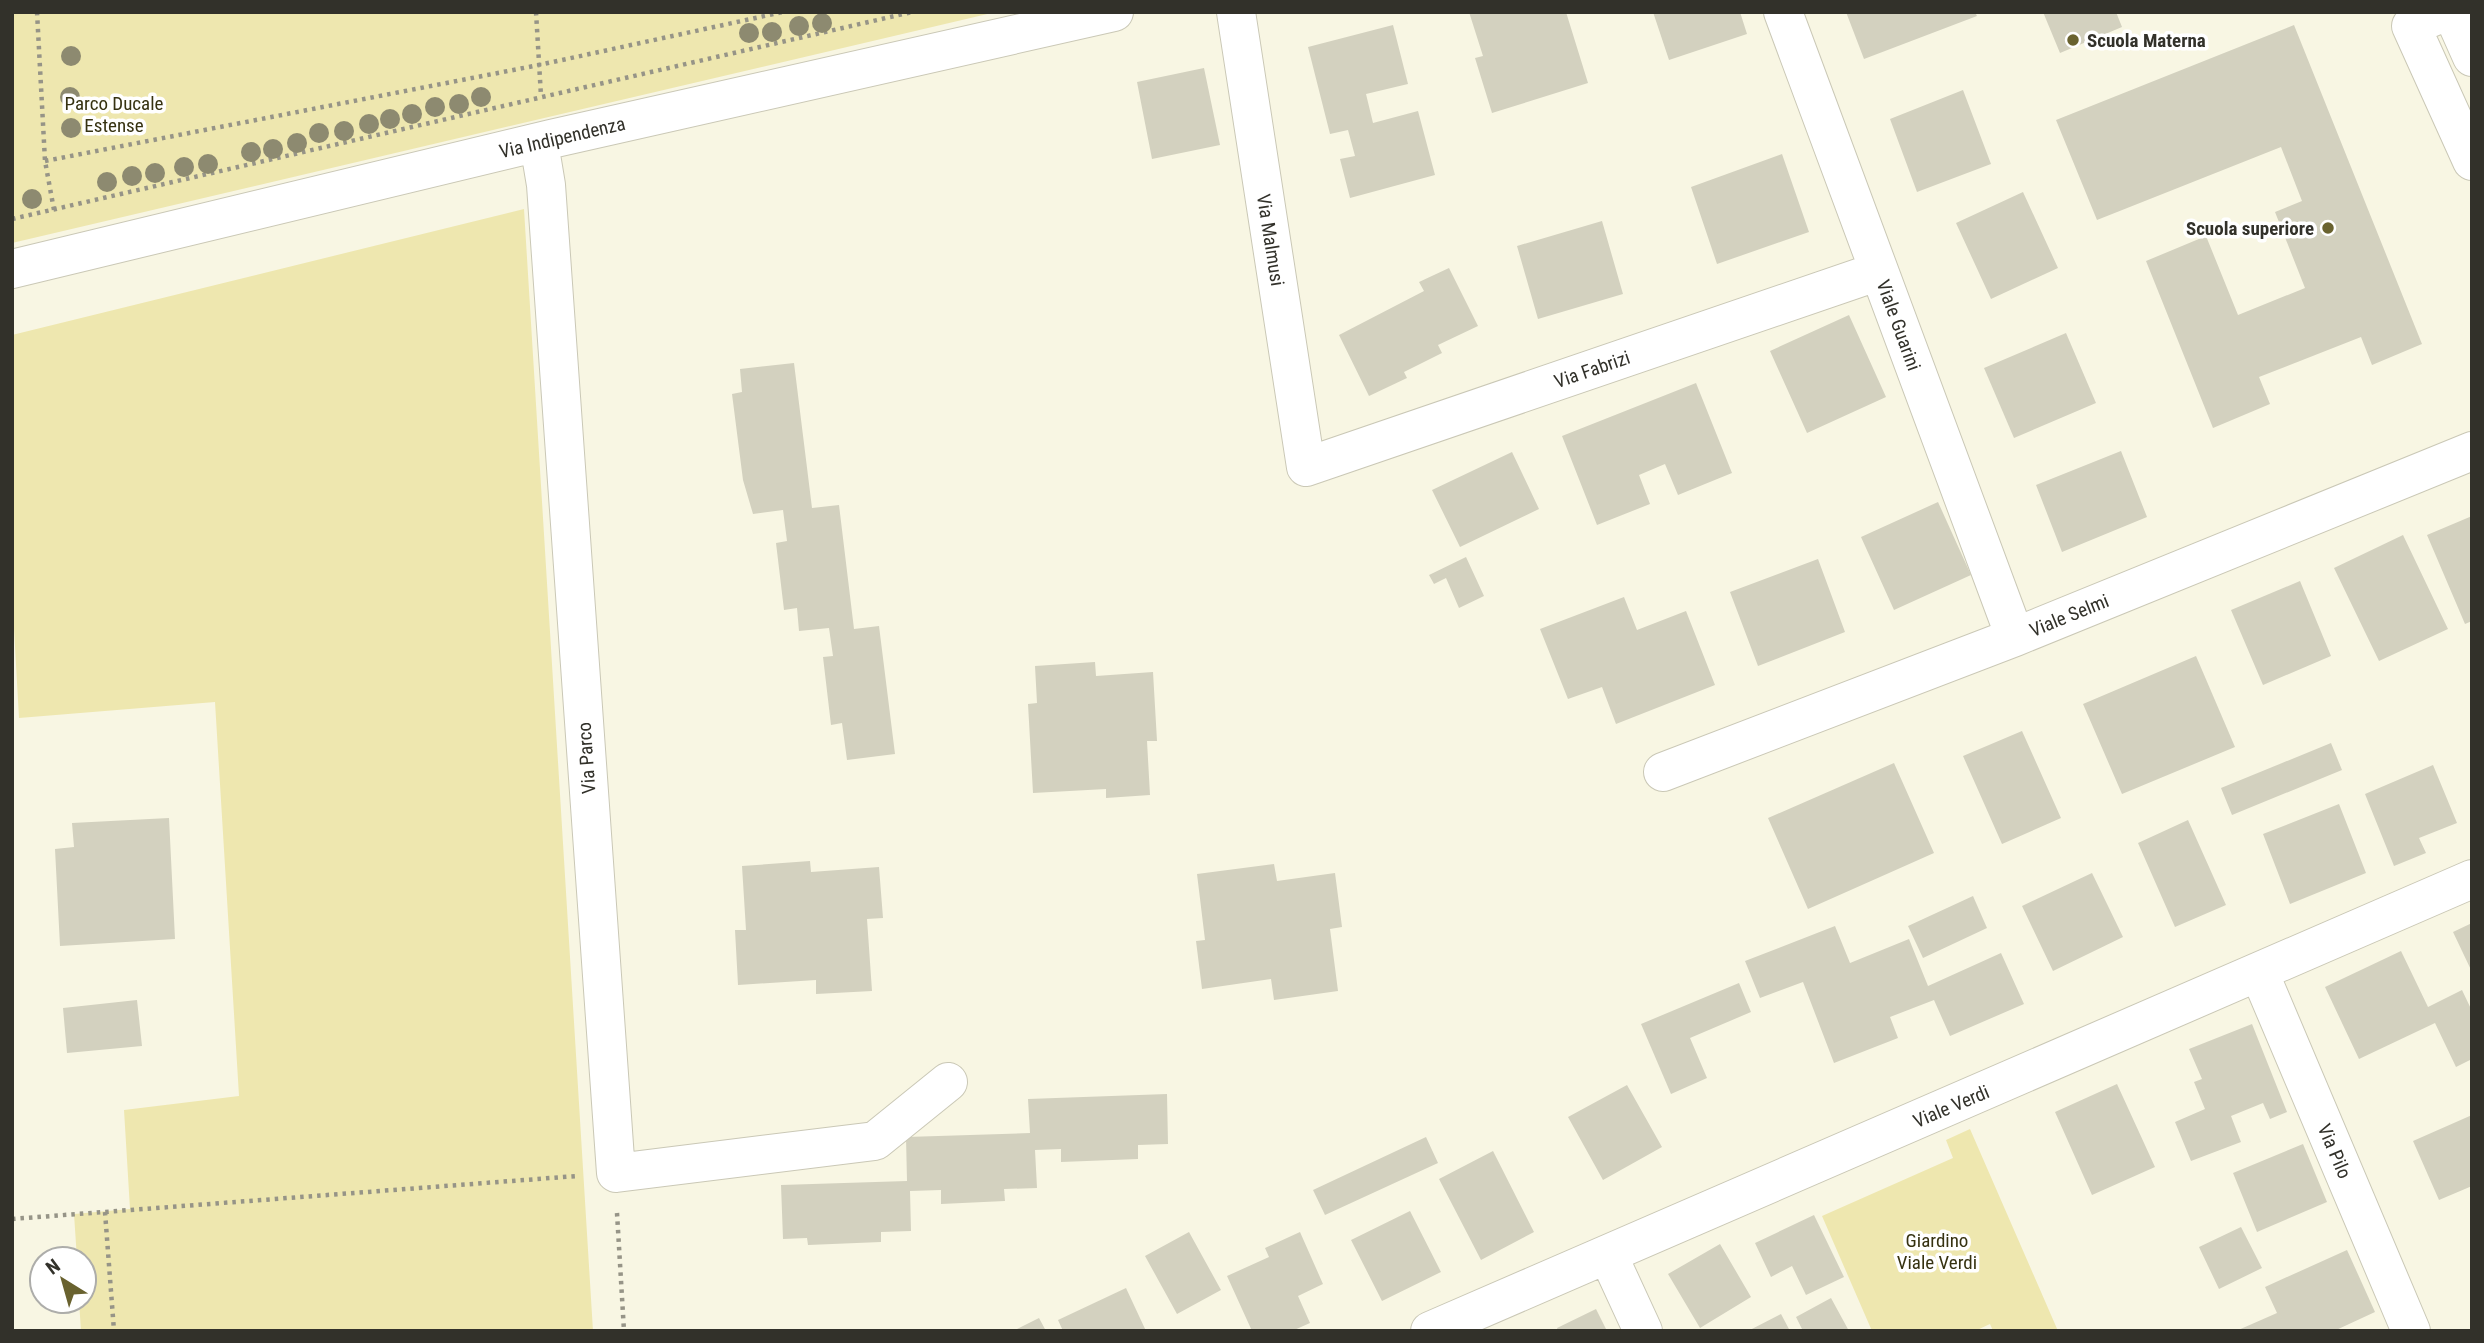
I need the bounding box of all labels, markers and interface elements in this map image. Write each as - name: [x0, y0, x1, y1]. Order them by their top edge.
- place label: Scuola Materna: [2087, 29, 2206, 52]
- marker: Scuola Materna: [2065, 32, 2081, 48]
- park label: Parco Ducale Estense: [65, 92, 164, 137]
- street label: Via Indipendenza: [497, 112, 627, 163]
- street label: Via Malmusi: [1252, 192, 1289, 288]
- place label: Scuola superiore: [2186, 217, 2314, 240]
- marker: Scuola superiore: [2320, 220, 2336, 236]
- street label: Viale Guarini: [1871, 277, 1926, 374]
- street label: Via Fabrizi: [1551, 346, 1633, 393]
- street label: Viale Selmi: [2026, 589, 2112, 642]
- street label: Via Parco: [573, 721, 600, 795]
- street label: Viale Verdi: [1910, 1080, 1993, 1133]
- street label: Via Pilo: [2313, 1120, 2356, 1182]
- park label: Giardino Viale Verdi: [1897, 1229, 1977, 1274]
- north arrow: [28, 1245, 98, 1315]
- text: N: [42, 1254, 65, 1280]

